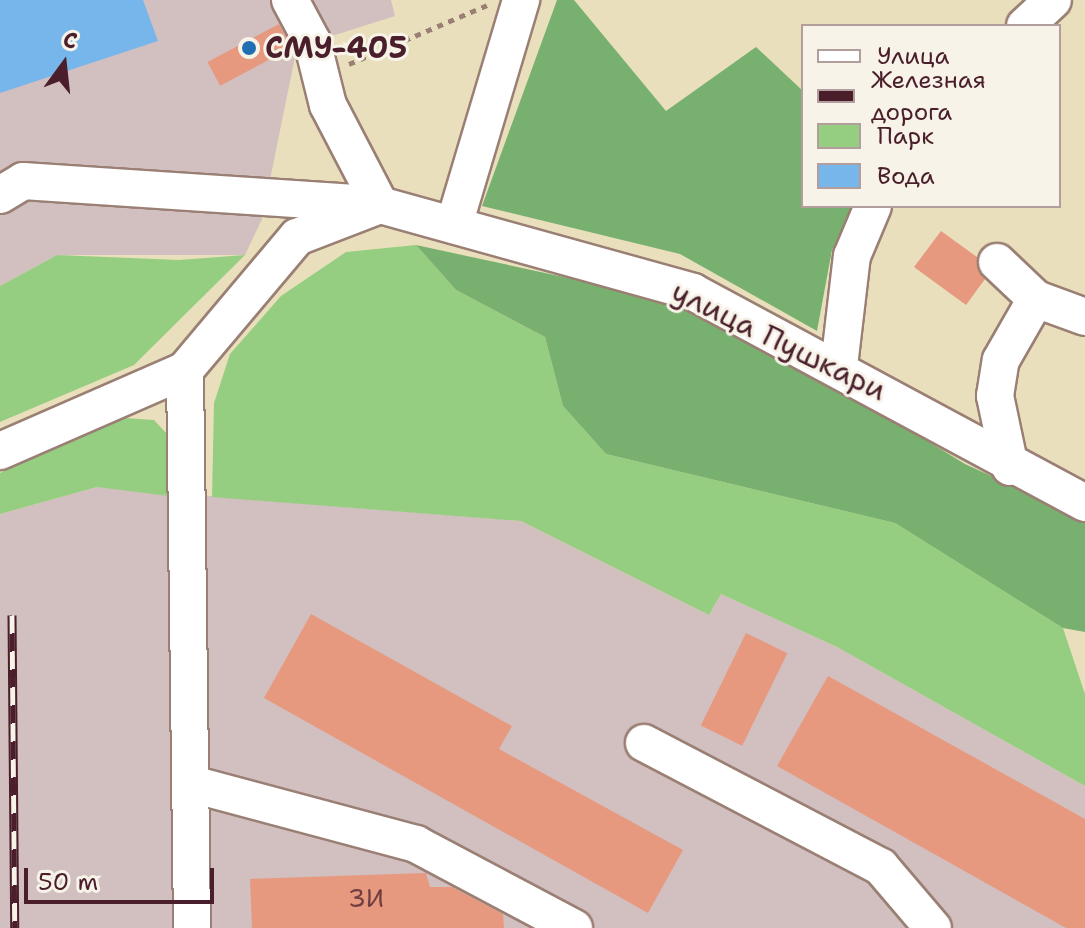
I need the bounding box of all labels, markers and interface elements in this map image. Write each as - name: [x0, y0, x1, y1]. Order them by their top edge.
- north arrow: [24, 24, 104, 104]
- legend: [801, 24, 1061, 208]
- text: С: [60, 25, 81, 56]
- place label: СМУ-405: [265, 30, 407, 66]
- marker: СМУ-405: [240, 39, 258, 57]
- text: Улица: [877, 40, 950, 72]
- text: Железная дорога: [871, 64, 986, 128]
- text: Парк: [877, 120, 934, 152]
- text: Вода: [877, 160, 935, 192]
- street label: улица Пушкари: [666, 273, 892, 409]
- scale bar: [28, 852, 218, 902]
- text: 50 m: [38, 866, 98, 898]
- house number: 3И: [348, 882, 384, 914]

